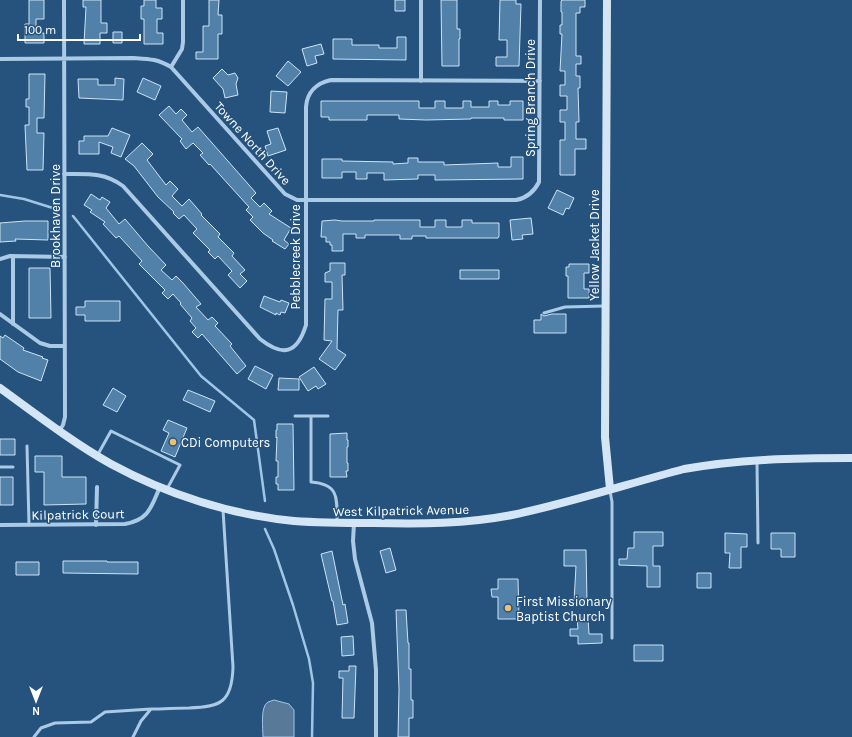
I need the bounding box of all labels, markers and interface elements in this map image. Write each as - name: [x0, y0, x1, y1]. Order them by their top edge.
- scale bar: [18, 16, 140, 42]
- text: 100 m: [24, 23, 56, 37]
- street label: Spring Branch Drive: [523, 39, 538, 157]
- street label: Towne North Drive: [211, 99, 294, 188]
- street label: Brookhaven Drive: [48, 164, 63, 268]
- street label: Yellow Jacket Drive: [587, 189, 602, 301]
- street label: Pebblecreek Drive: [288, 204, 303, 310]
- place label: CDi Computers: [181, 435, 270, 450]
- marker: CDi Computers: [168, 437, 178, 447]
- street label: West Kilpatrick Avenue: [333, 502, 470, 519]
- street label: Kilpatrick Court: [31, 506, 125, 523]
- place label: First Missionary Baptist Church: [516, 594, 611, 624]
- marker: First Missionary Baptist Church: [503, 603, 513, 613]
- north arrow: [16, 681, 56, 721]
- text: N: [32, 704, 40, 717]

